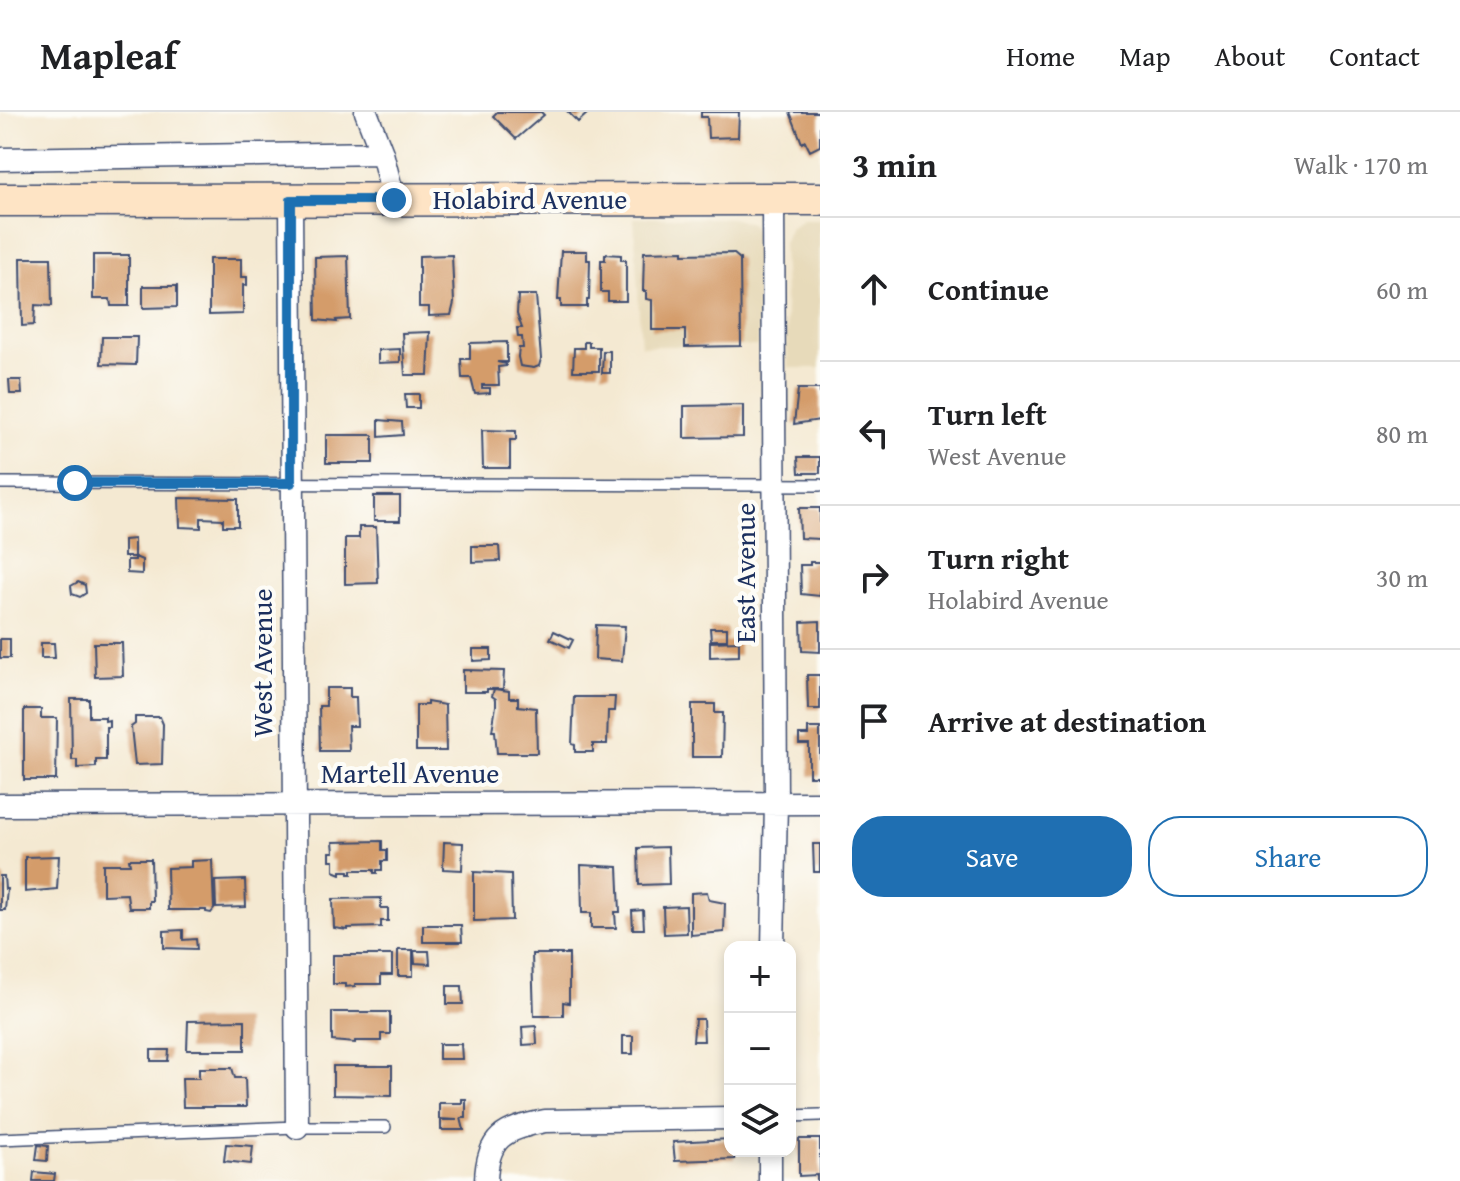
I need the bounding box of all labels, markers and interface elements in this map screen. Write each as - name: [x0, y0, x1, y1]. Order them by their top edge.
- text: Mapleaf: [40, 27, 177, 83]
- text: Home: [1006, 35, 1075, 76]
- text: Map: [1119, 35, 1171, 76]
- text: About: [1215, 35, 1285, 76]
- text: Contact: [1329, 35, 1420, 76]
- text: 3 min: [852, 140, 937, 189]
- text: Walk · 170 m: [1294, 145, 1428, 184]
- street label: Holabird Avenue: [433, 178, 627, 219]
- route end: [376, 182, 412, 218]
- icon: ahead: [852, 267, 896, 311]
- text: Continue: [928, 267, 1049, 311]
- text: 60 m: [1376, 270, 1428, 309]
- text: Turn left: [928, 392, 1047, 436]
- icon: left: [852, 411, 896, 455]
- text: 80 m: [1376, 414, 1428, 453]
- text: West Avenue: [928, 436, 1066, 475]
- route start: [57, 465, 93, 501]
- street label: East Avenue: [724, 503, 765, 643]
- text: Turn right: [928, 536, 1069, 580]
- icon: right: [852, 555, 896, 599]
- text: 30 m: [1376, 558, 1428, 597]
- text: Holabird Avenue: [928, 580, 1109, 619]
- street label: West Avenue: [241, 588, 282, 738]
- icon: arrive: [852, 699, 896, 743]
- text: Arrive at destination: [928, 699, 1206, 743]
- street label: Martell Avenue: [321, 752, 499, 793]
- button: Save: [852, 816, 1132, 897]
- button: Share: [1148, 816, 1428, 897]
- map controls: [724, 941, 796, 1157]
- button: +: [724, 941, 796, 1013]
- button: −: [724, 1013, 796, 1085]
- button: layers: [724, 1085, 796, 1157]

